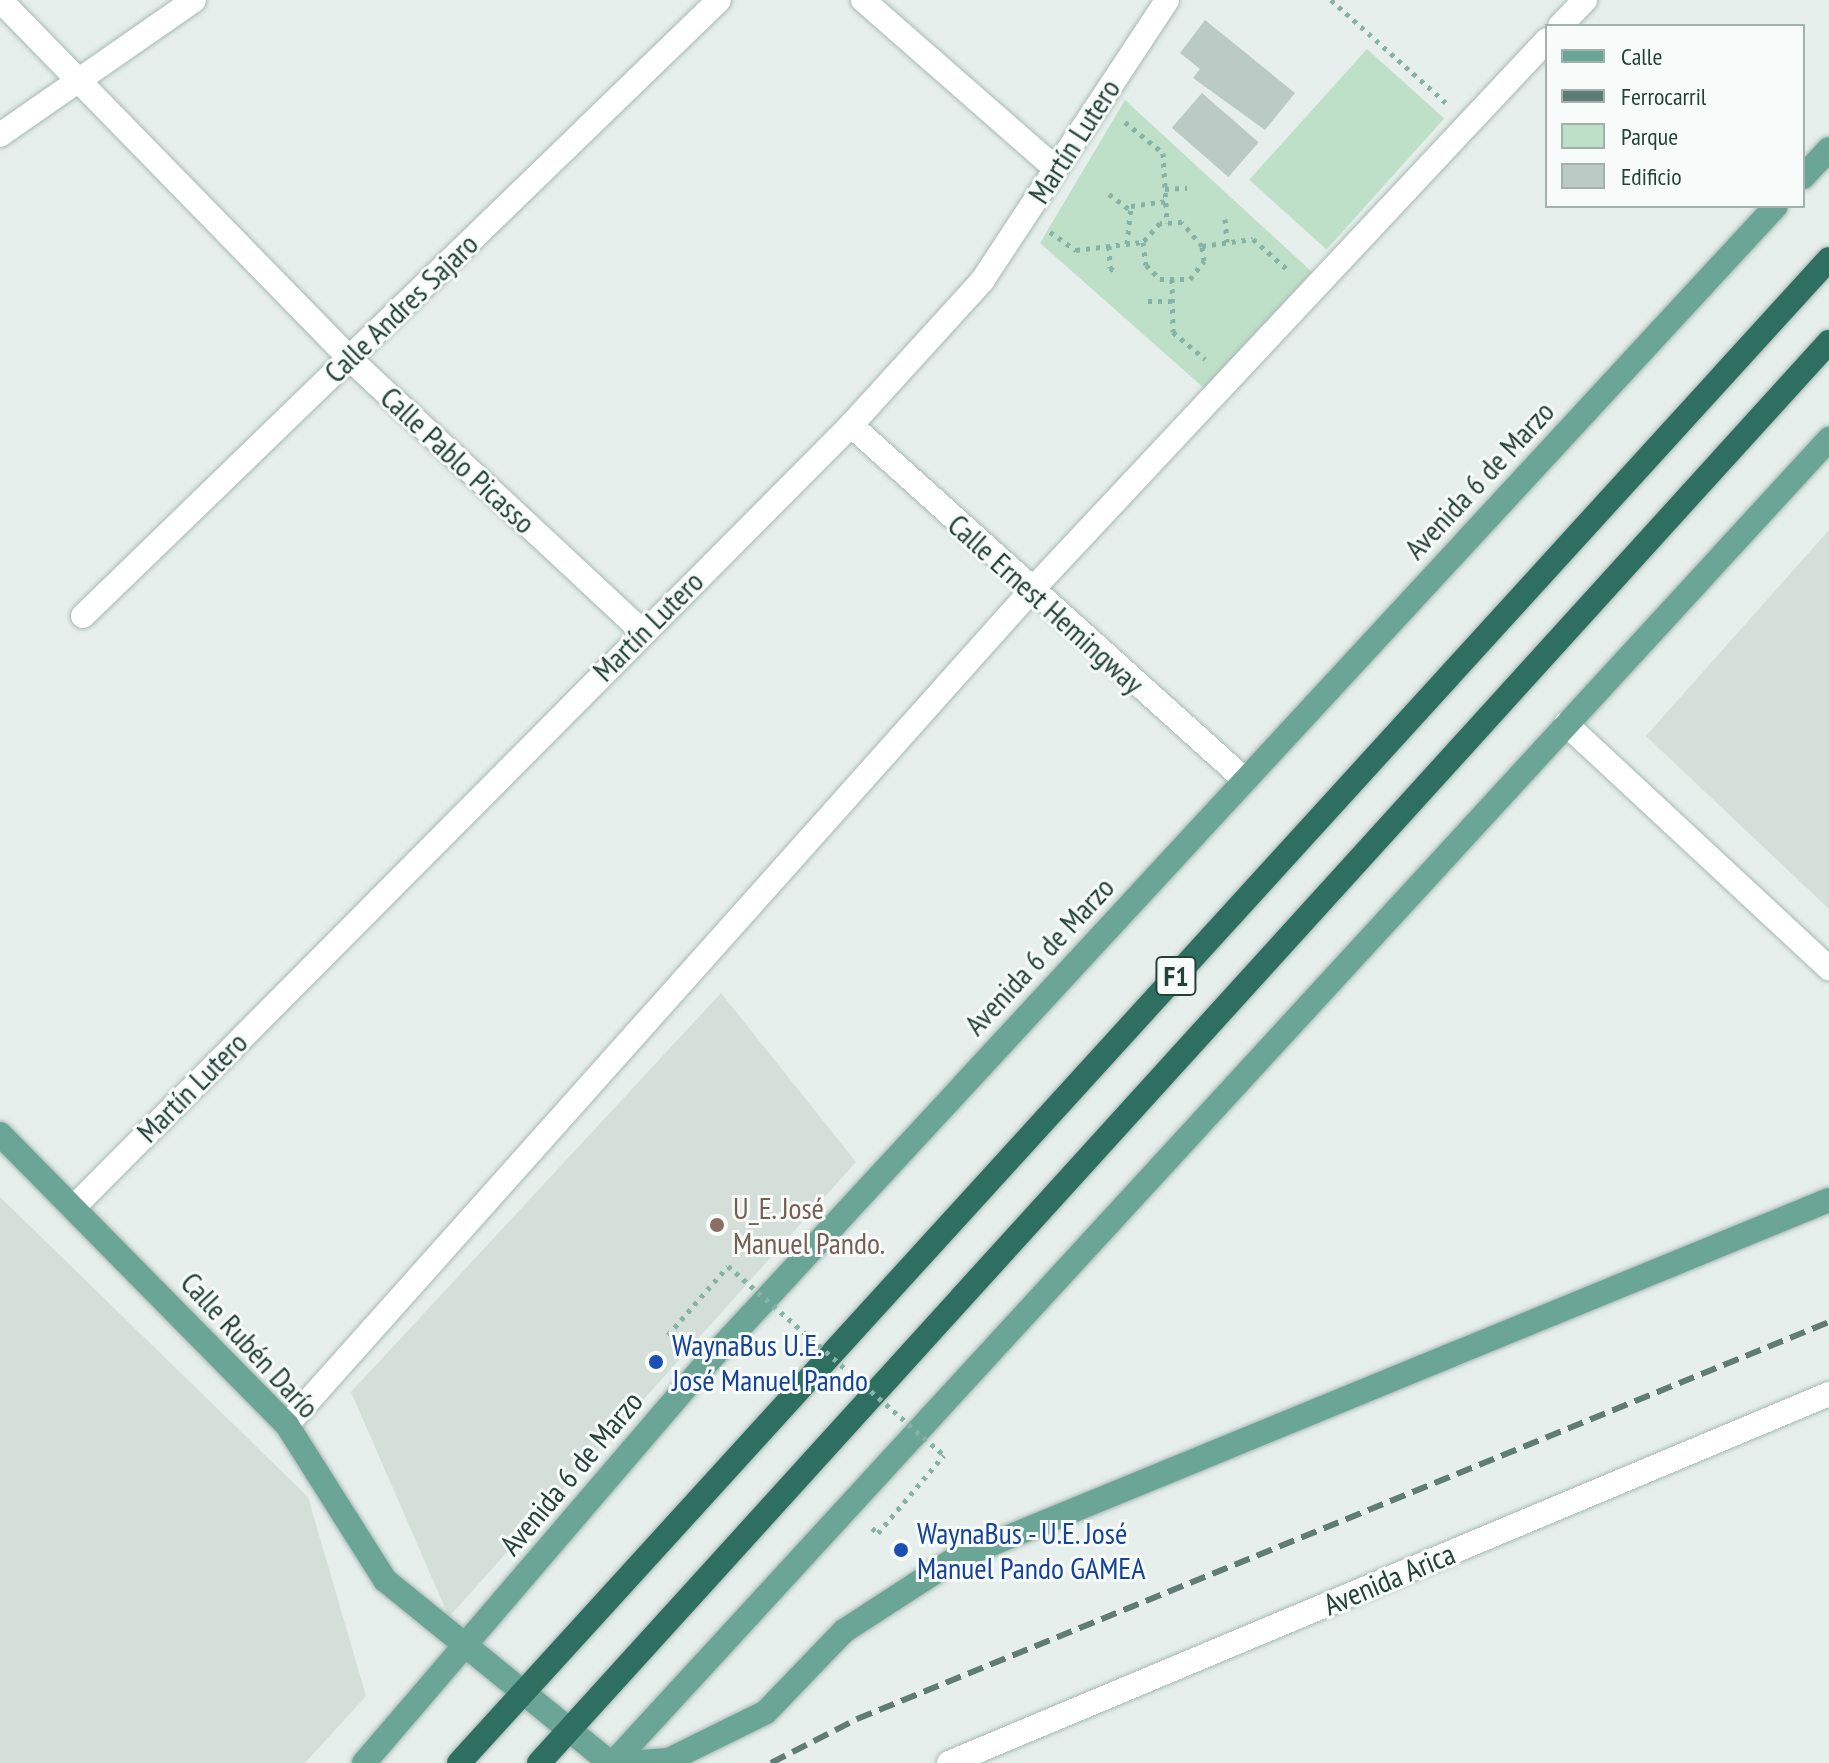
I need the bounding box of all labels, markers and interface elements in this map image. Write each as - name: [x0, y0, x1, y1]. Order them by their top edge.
- legend: [1545, 24, 1805, 208]
- text: Calle: [1621, 41, 1662, 72]
- street label: Martín Lutero: [1021, 72, 1127, 210]
- text: Ferrocarril: [1621, 81, 1706, 112]
- text: Parque: [1621, 121, 1678, 152]
- text: Edificio: [1621, 161, 1682, 192]
- street label: Calle Andres Sajaro: [317, 226, 485, 390]
- street label: Calle Pablo Picasso: [373, 379, 543, 541]
- street label: Avenida 6 de Marzo: [1397, 394, 1561, 566]
- street label: Calle Ernest Hemingway: [941, 507, 1151, 701]
- street label: Martín Lutero: [585, 563, 711, 689]
- street label: Avenida 6 de Marzo: [957, 870, 1121, 1042]
- road number: F1: [1154, 952, 1198, 1000]
- street label: Martín Lutero: [129, 1024, 255, 1150]
- place label: U_E. José Manuel Pando.: [733, 1190, 885, 1260]
- marker: U_E. José Manuel Pando.: [708, 1216, 726, 1234]
- street label: Calle Rubén Darío: [173, 1265, 327, 1425]
- place label: WaynaBus U.E. José Manuel Pando: [672, 1327, 868, 1398]
- marker: WaynaBus U.E. José Manuel Pando: [647, 1353, 665, 1371]
- street label: Avenida 6 de Marzo: [492, 1384, 650, 1562]
- place label: WaynaBus - U.E. José Manuel Pando GAMEA: [917, 1515, 1145, 1586]
- street label: Avenida Arica: [1318, 1535, 1460, 1623]
- marker: WaynaBus - U.E. José Manuel Pando GAMEA: [892, 1541, 910, 1559]

